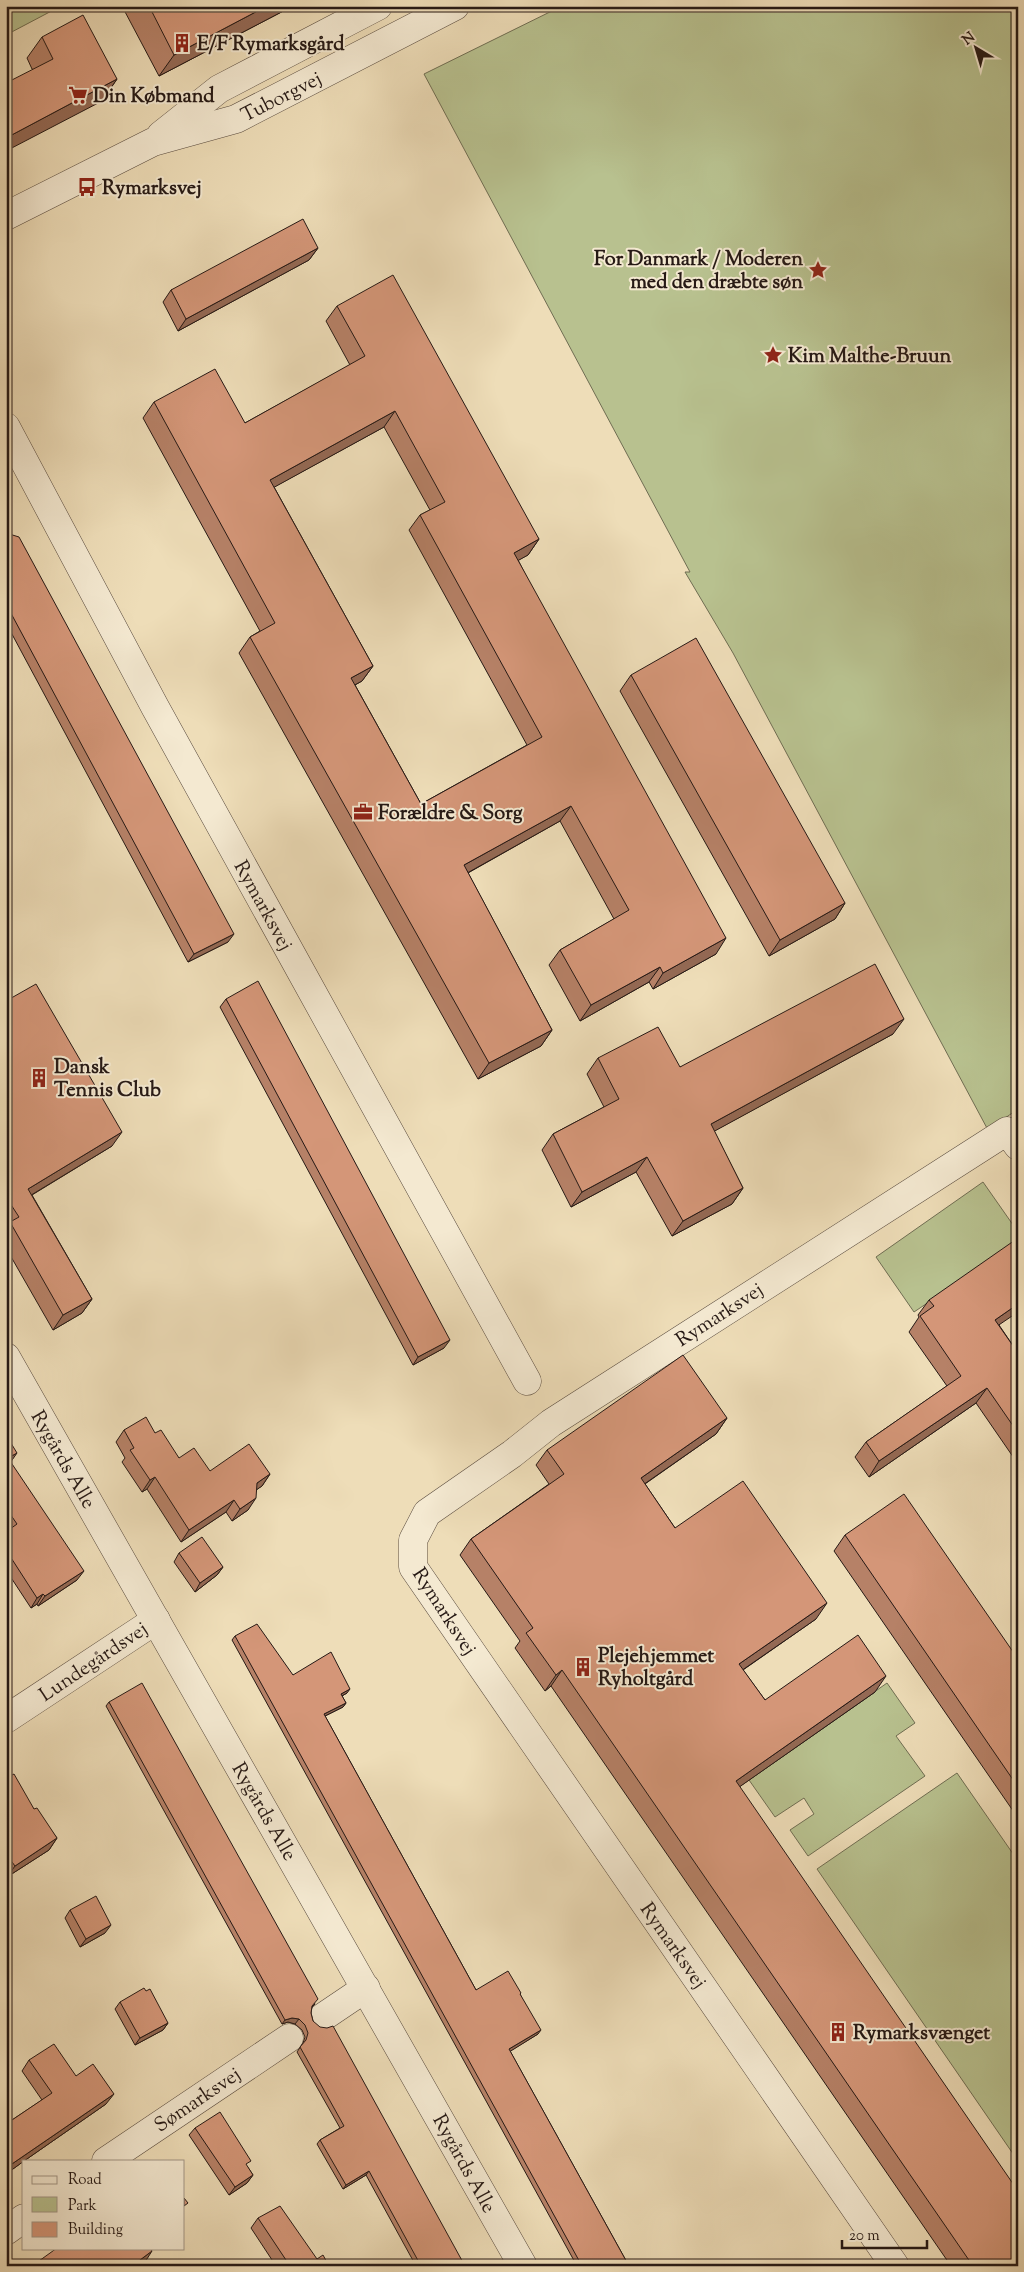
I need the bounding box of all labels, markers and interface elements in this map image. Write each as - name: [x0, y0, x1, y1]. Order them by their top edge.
- north arrow: [952, 22, 1002, 72]
- text: N: [959, 28, 980, 51]
- place label: E/F Rymarksgård: [197, 31, 345, 60]
- building icon: E/F Rymarksgård: [171, 32, 193, 54]
- street label: Tuborgvej: [237, 65, 328, 131]
- place label: Din Købmand: [93, 83, 215, 112]
- supermarket icon: Din Købmand: [67, 84, 89, 106]
- place label: Rymarksvej: [102, 175, 202, 204]
- bus stop icon: Rymarksvej: [76, 176, 98, 198]
- place label: For Danmark / Moderen med den dræbte søn: [594, 246, 803, 298]
- place icon: For Danmark / Moderen med den dræbte søn: [807, 259, 829, 281]
- place label: Kim Malthe-Bruun: [788, 343, 952, 372]
- place icon: Kim Malthe-Bruun: [762, 344, 784, 366]
- place label: Forældre & Sorg: [378, 800, 523, 829]
- office icon: Forældre & Sorg: [352, 801, 374, 823]
- street label: Rymarksvej: [225, 856, 299, 957]
- place label: Dansk Tennis Club: [54, 1054, 161, 1106]
- building icon: Dansk Tennis Club: [28, 1067, 50, 1089]
- street label: Rymarksvej: [671, 1277, 770, 1355]
- street label: Rygårds Alle: [22, 1406, 102, 1515]
- street label: Rymarksvej: [404, 1563, 482, 1662]
- street label: Lundegårdsvej: [34, 1616, 155, 1710]
- place label: Plejehjemmet Ryholtgård: [598, 1643, 714, 1695]
- building icon: Plejehjemmet Ryholtgård: [572, 1656, 594, 1678]
- street label: Rygårds Alle: [223, 1758, 303, 1867]
- street label: Rymarksvej: [632, 1897, 712, 1996]
- place label: Rymarksvænget: [853, 2020, 990, 2049]
- building icon: Rymarksvænget: [827, 2021, 849, 2043]
- street label: Sømarksvej: [149, 2061, 248, 2141]
- street label: Rygårds Alle: [424, 2110, 502, 2219]
- legend: [22, 2160, 185, 2250]
- text: Road: [68, 2170, 102, 2191]
- text: Park: [68, 2196, 97, 2217]
- scale bar: [842, 2217, 926, 2249]
- text: Building: [68, 2220, 123, 2241]
- text: 20 m: [849, 2226, 880, 2247]

